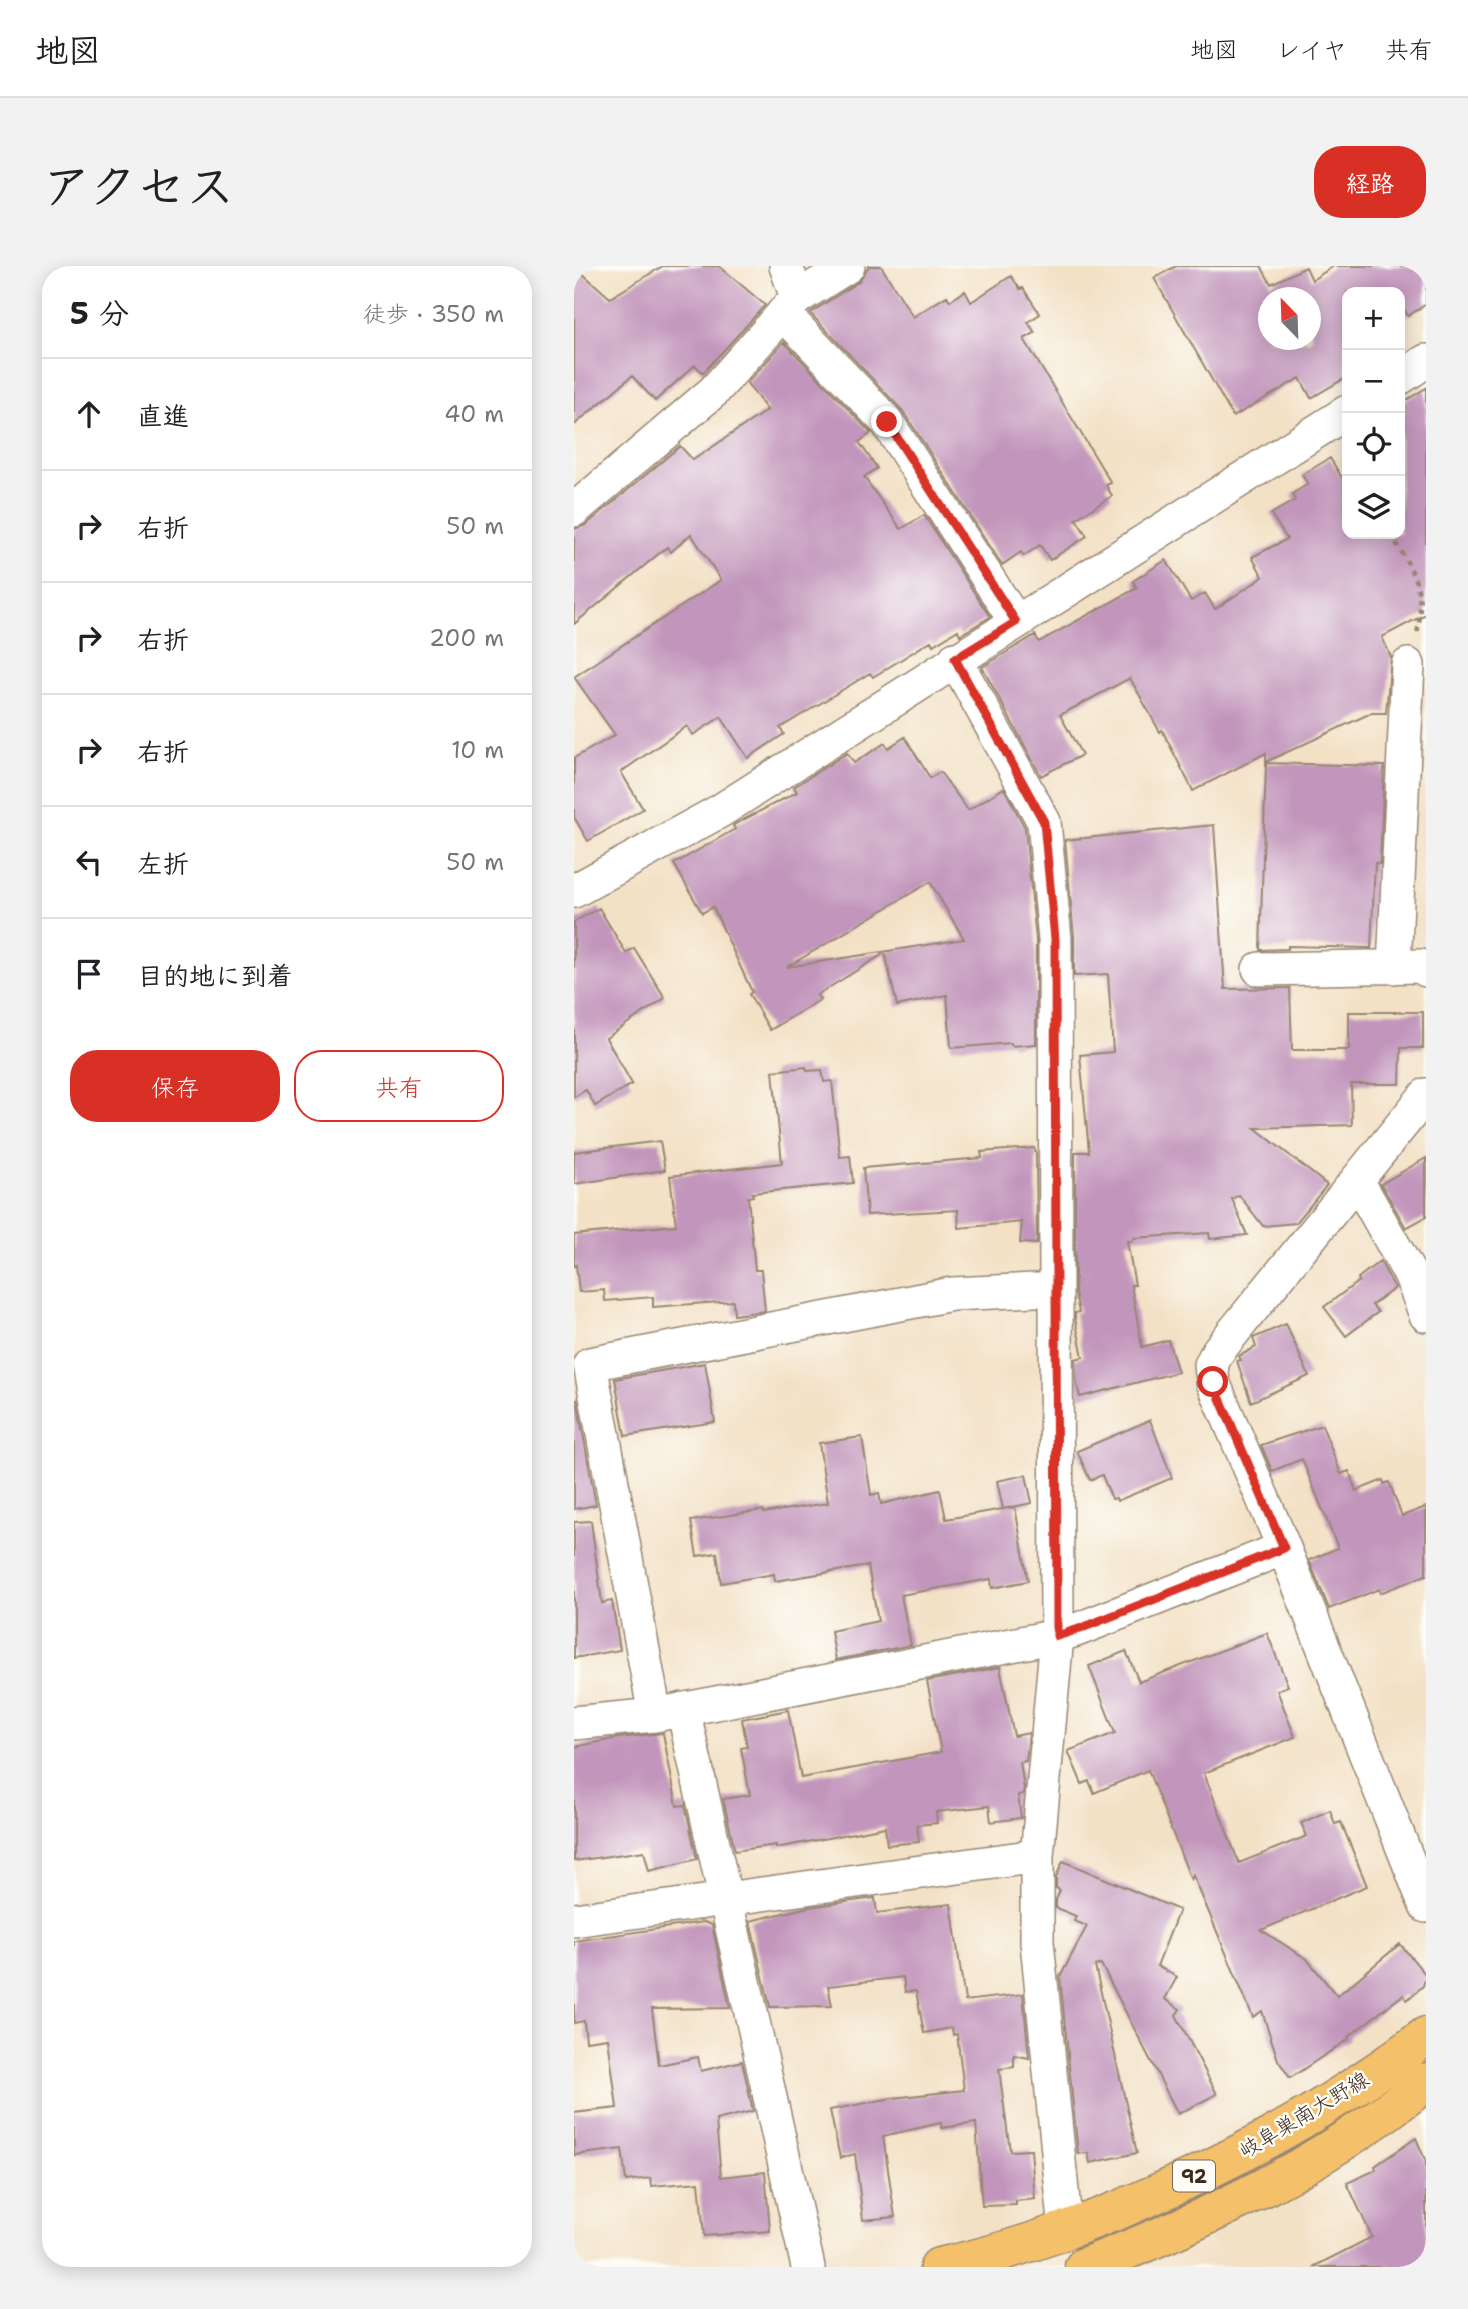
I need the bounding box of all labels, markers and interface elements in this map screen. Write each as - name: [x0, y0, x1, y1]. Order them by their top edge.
- text: 地図: [35, 28, 101, 73]
- text: 地図: [1190, 34, 1238, 66]
- text: レイヤ: [1276, 34, 1347, 66]
- text: 共有: [1385, 34, 1433, 66]
- button: 経路: [1314, 146, 1426, 218]
- text: アクセス: [42, 153, 235, 219]
- north arrow: [1258, 287, 1321, 350]
- map controls: [1342, 287, 1405, 539]
- button: +: [1342, 287, 1405, 350]
- text: 5 分: [70, 293, 129, 334]
- text: 徒歩 · 350 m: [363, 299, 504, 329]
- button: −: [1342, 350, 1405, 413]
- icon: ahead: [70, 395, 108, 433]
- text: 直進: [137, 398, 189, 433]
- text: 40 m: [444, 399, 504, 429]
- route end: [871, 406, 902, 437]
- button: locate: [1342, 413, 1405, 476]
- button: layers: [1342, 476, 1405, 539]
- icon: right: [70, 507, 108, 545]
- text: 右折: [137, 510, 189, 545]
- text: 50 m: [446, 511, 504, 541]
- icon: right: [70, 619, 108, 657]
- text: 右折: [137, 622, 189, 657]
- text: 200 m: [429, 623, 504, 653]
- icon: right: [70, 731, 108, 769]
- text: 右折: [137, 734, 189, 769]
- text: 10 m: [451, 735, 504, 765]
- icon: left: [70, 843, 108, 881]
- text: 左折: [137, 846, 189, 881]
- text: 50 m: [446, 847, 504, 877]
- icon: arrive: [70, 955, 108, 993]
- text: 目的地に到着: [137, 958, 293, 993]
- button: 保存: [70, 1050, 280, 1122]
- button: 共有: [294, 1050, 504, 1122]
- route start: [1197, 1366, 1228, 1397]
- street label: 岐阜巣南大野線: [1234, 2065, 1374, 2165]
- road number: 92: [1173, 2160, 1215, 2192]

